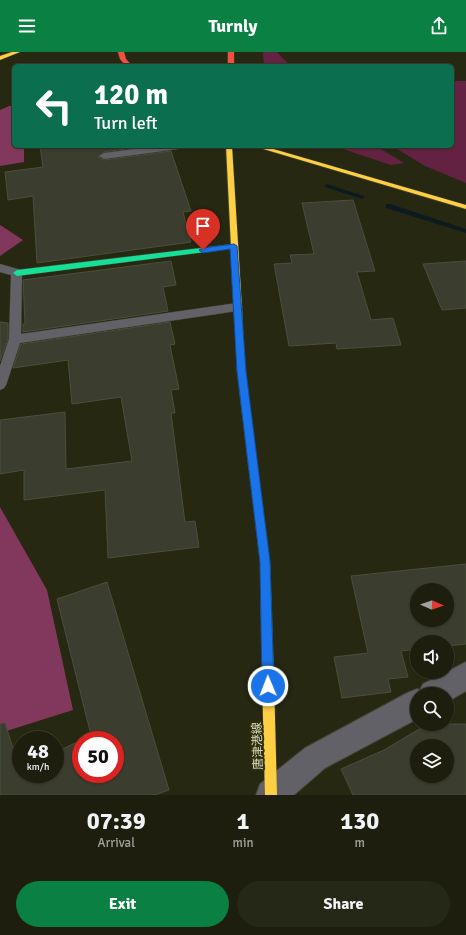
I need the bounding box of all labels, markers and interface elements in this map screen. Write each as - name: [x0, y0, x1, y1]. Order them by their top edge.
- icon: menu: [16, 15, 38, 37]
- text: Turnly: [209, 15, 257, 37]
- icon: share: [428, 15, 450, 37]
- text: 120 m: [94, 78, 168, 112]
- icon: left: [28, 80, 80, 132]
- text: Turn left: [94, 112, 157, 134]
- pin: [186, 209, 220, 250]
- icon: arrive: [192, 215, 214, 237]
- north arrow: [410, 583, 454, 627]
- map controls: [410, 583, 454, 783]
- button: sound: [410, 635, 454, 679]
- position arrow: [247, 665, 289, 707]
- button: search: [410, 687, 454, 731]
- street label: 唐津港線: [250, 722, 266, 770]
- speed limit sign: 50: [72, 731, 124, 783]
- text: 48: [27, 739, 49, 764]
- button: layers: [410, 739, 454, 783]
- text: km/h: [27, 761, 49, 773]
- text: 07:39: [87, 806, 146, 836]
- text: 1: [237, 806, 249, 836]
- text: 130: [340, 806, 379, 836]
- text: Arrival: [98, 835, 135, 851]
- text: min: [233, 835, 254, 851]
- text: m: [355, 835, 365, 851]
- button: Exit: [16, 881, 229, 927]
- button: Share: [237, 881, 450, 927]

